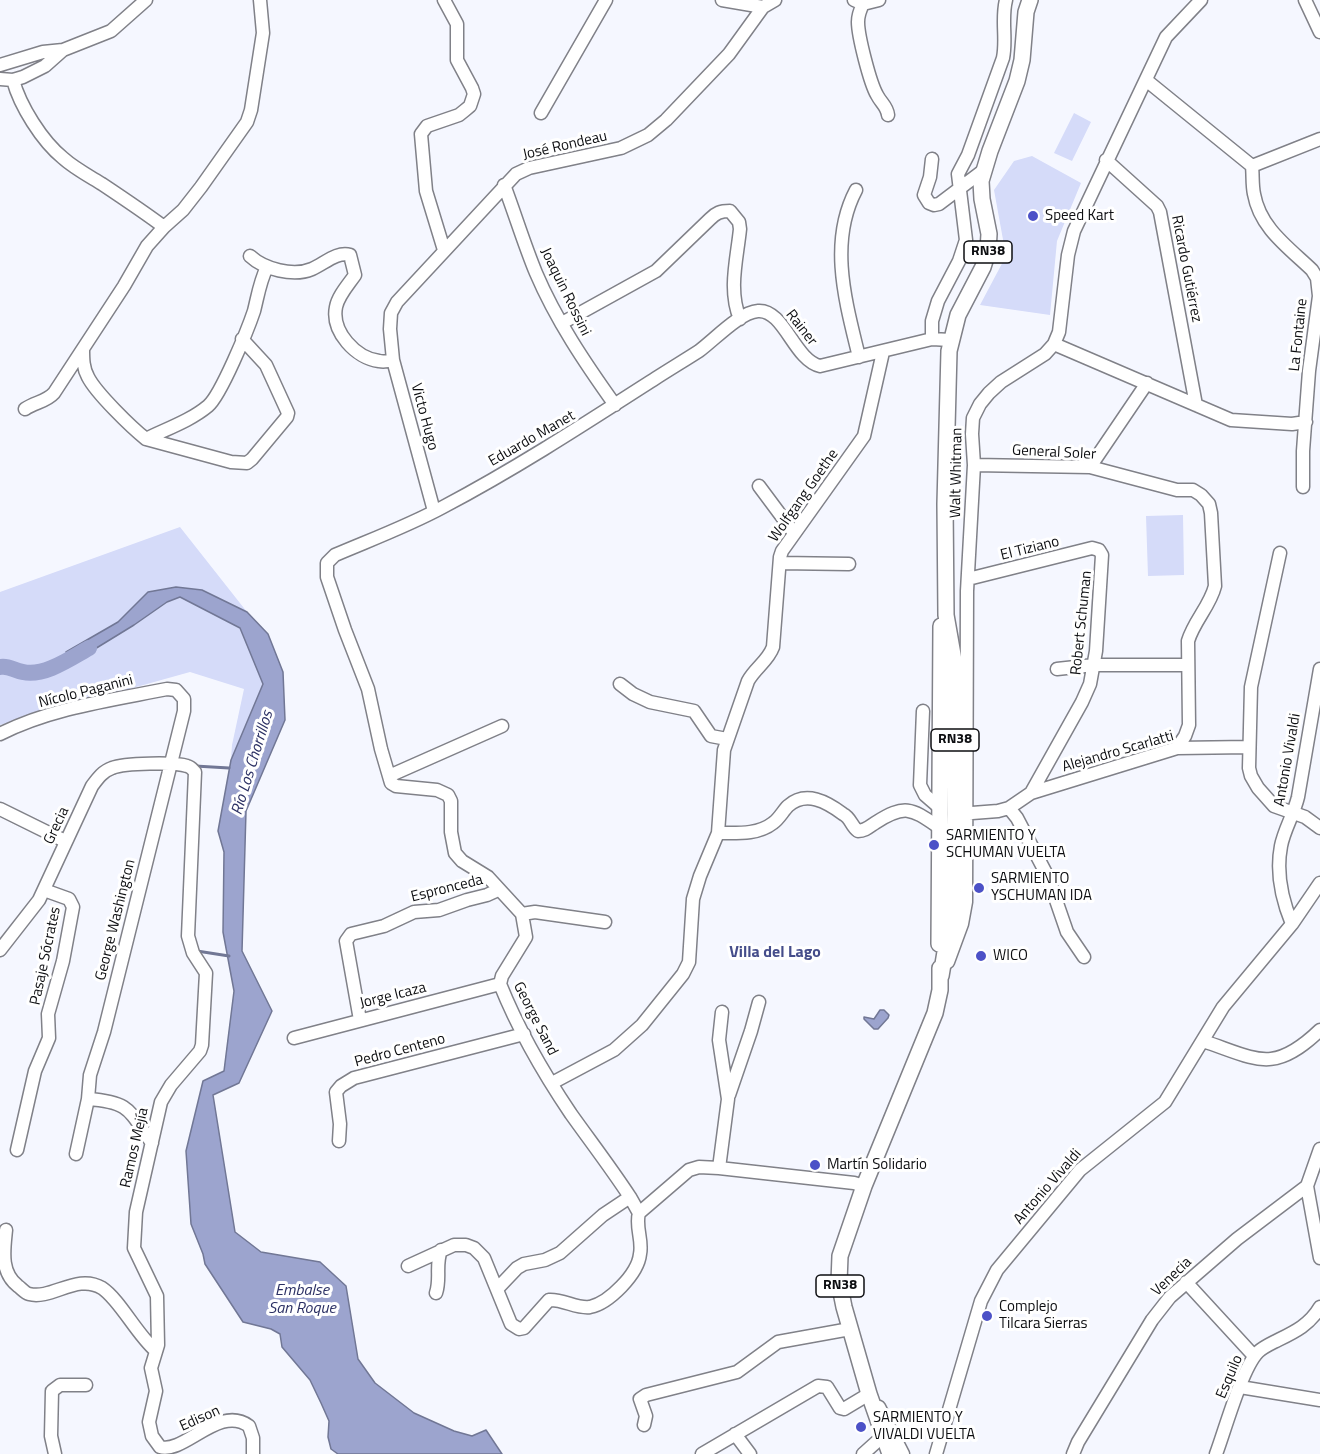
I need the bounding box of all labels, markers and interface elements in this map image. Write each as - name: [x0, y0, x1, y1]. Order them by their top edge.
- street label: José Rondeau: [521, 128, 609, 164]
- place label: Speed Kart: [1045, 207, 1114, 225]
- marker: Speed Kart: [1026, 209, 1040, 223]
- street label: Ricardo Gutiérrez: [1167, 214, 1205, 324]
- road number: RN38: [964, 241, 1012, 263]
- street label: Joaquin Rossini: [536, 245, 594, 339]
- street label: La Fontaine: [1286, 298, 1312, 372]
- street label: Rainer: [781, 306, 821, 350]
- street label: Victo Hugo: [406, 381, 442, 453]
- street label: Eduardo Manet: [486, 407, 578, 471]
- street label: Walt Whitman: [947, 428, 967, 518]
- street label: General Soler: [1011, 442, 1097, 464]
- street label: Wolfgang Goethe: [765, 446, 843, 546]
- street label: El Tiziano: [999, 533, 1061, 565]
- street label: Robert Schuman: [1068, 570, 1096, 676]
- street label: Nícolo Paganini: [37, 672, 135, 712]
- water label: Río Los Chorrillos: [228, 709, 278, 817]
- street label: Antonio Vivaldi: [1271, 712, 1305, 808]
- street label: Alejandro Scarlatti: [1060, 727, 1176, 777]
- road number: RN38: [931, 729, 979, 751]
- street label: Grecia: [41, 804, 73, 848]
- place label: SARMIENTO Y SCHUMAN VUELTA: [946, 827, 1066, 862]
- marker: SARMIENTO Y SCHUMAN VUELTA: [927, 838, 941, 852]
- street label: George Washington: [92, 858, 140, 982]
- place label: SARMIENTO YSCHUMAN IDA: [991, 870, 1092, 905]
- street label: Espronceda: [409, 871, 485, 907]
- marker: SARMIENTO YSCHUMAN IDA: [972, 881, 986, 895]
- street label: Pasaje Sócrates: [27, 905, 65, 1007]
- district label: Villa del Lago: [729, 943, 821, 963]
- place label: WICO: [993, 947, 1028, 965]
- marker: WICO: [974, 949, 988, 963]
- street label: Jorge Icaza: [358, 979, 428, 1013]
- street label: George Sand: [509, 979, 561, 1059]
- street label: Pedro Centeno: [353, 1030, 447, 1072]
- street label: Ramos Mejía: [117, 1106, 153, 1190]
- street label: Antonio Vivaldi: [1010, 1146, 1086, 1228]
- place label: Martín Solidario: [827, 1156, 927, 1174]
- marker: Martín Solidario: [808, 1158, 822, 1172]
- street label: Venecia: [1148, 1254, 1196, 1300]
- road number: RN38: [816, 1275, 864, 1297]
- water label: Embalse San Roque: [268, 1281, 336, 1319]
- place label: Complejo Tilcara Sierras: [999, 1298, 1088, 1333]
- marker: Complejo Tilcara Sierras: [980, 1309, 994, 1323]
- street label: Esquilo: [1213, 1352, 1247, 1402]
- street label: Edison: [177, 1402, 223, 1436]
- place label: SARMIENTO Y VIVALDI VUELTA: [873, 1409, 975, 1444]
- marker: SARMIENTO Y VIVALDI VUELTA: [854, 1420, 868, 1434]

